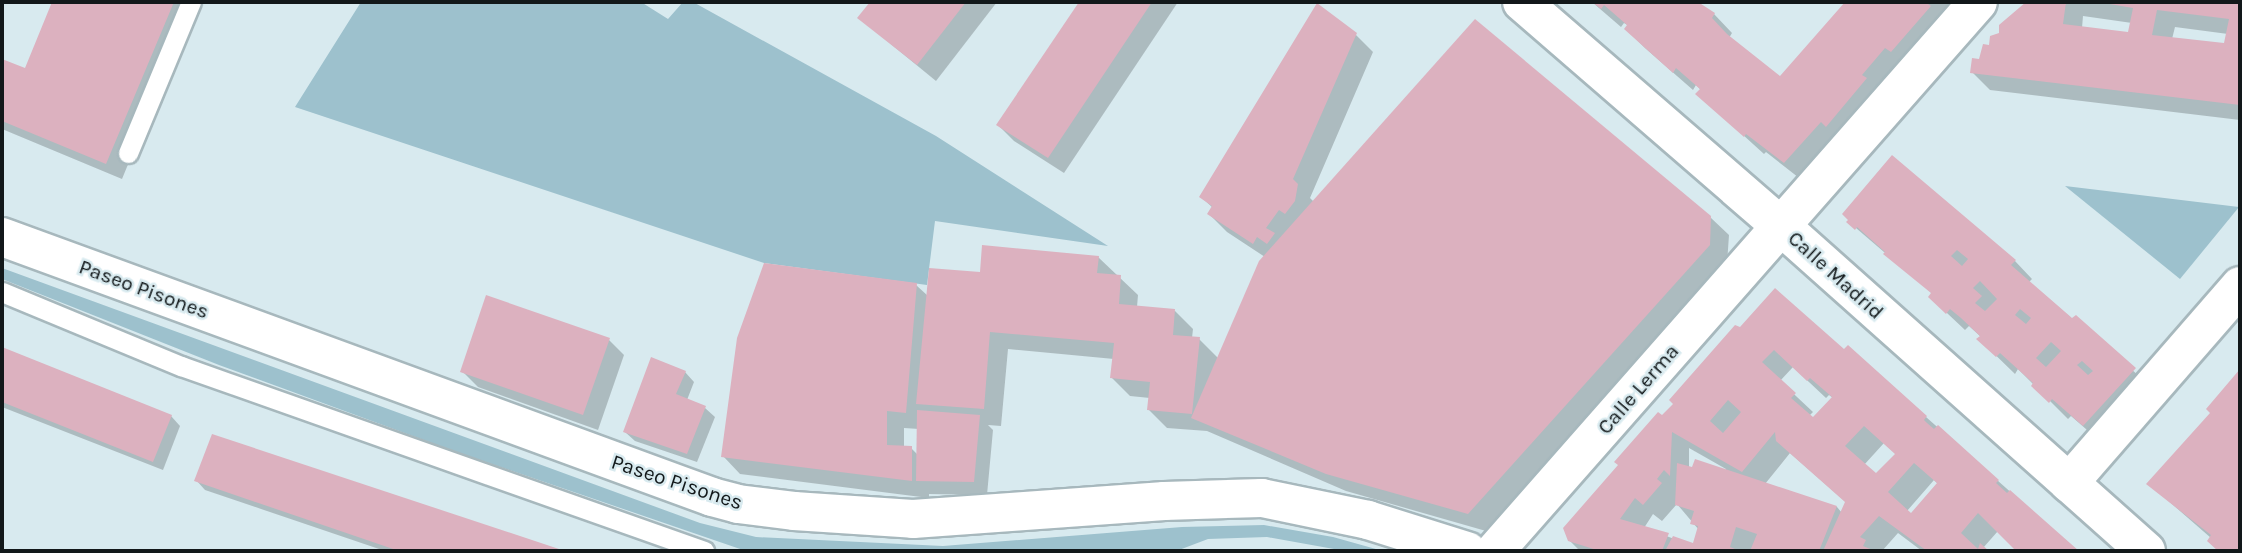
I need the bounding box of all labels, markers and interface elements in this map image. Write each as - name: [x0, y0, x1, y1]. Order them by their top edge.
- street label: Calle Madrid: [1783, 225, 1889, 325]
- street label: Paseo Pisones: [76, 254, 212, 324]
- street label: Calle Lerma: [1592, 339, 1684, 439]
- street label: Paseo Pisones: [608, 449, 746, 515]

